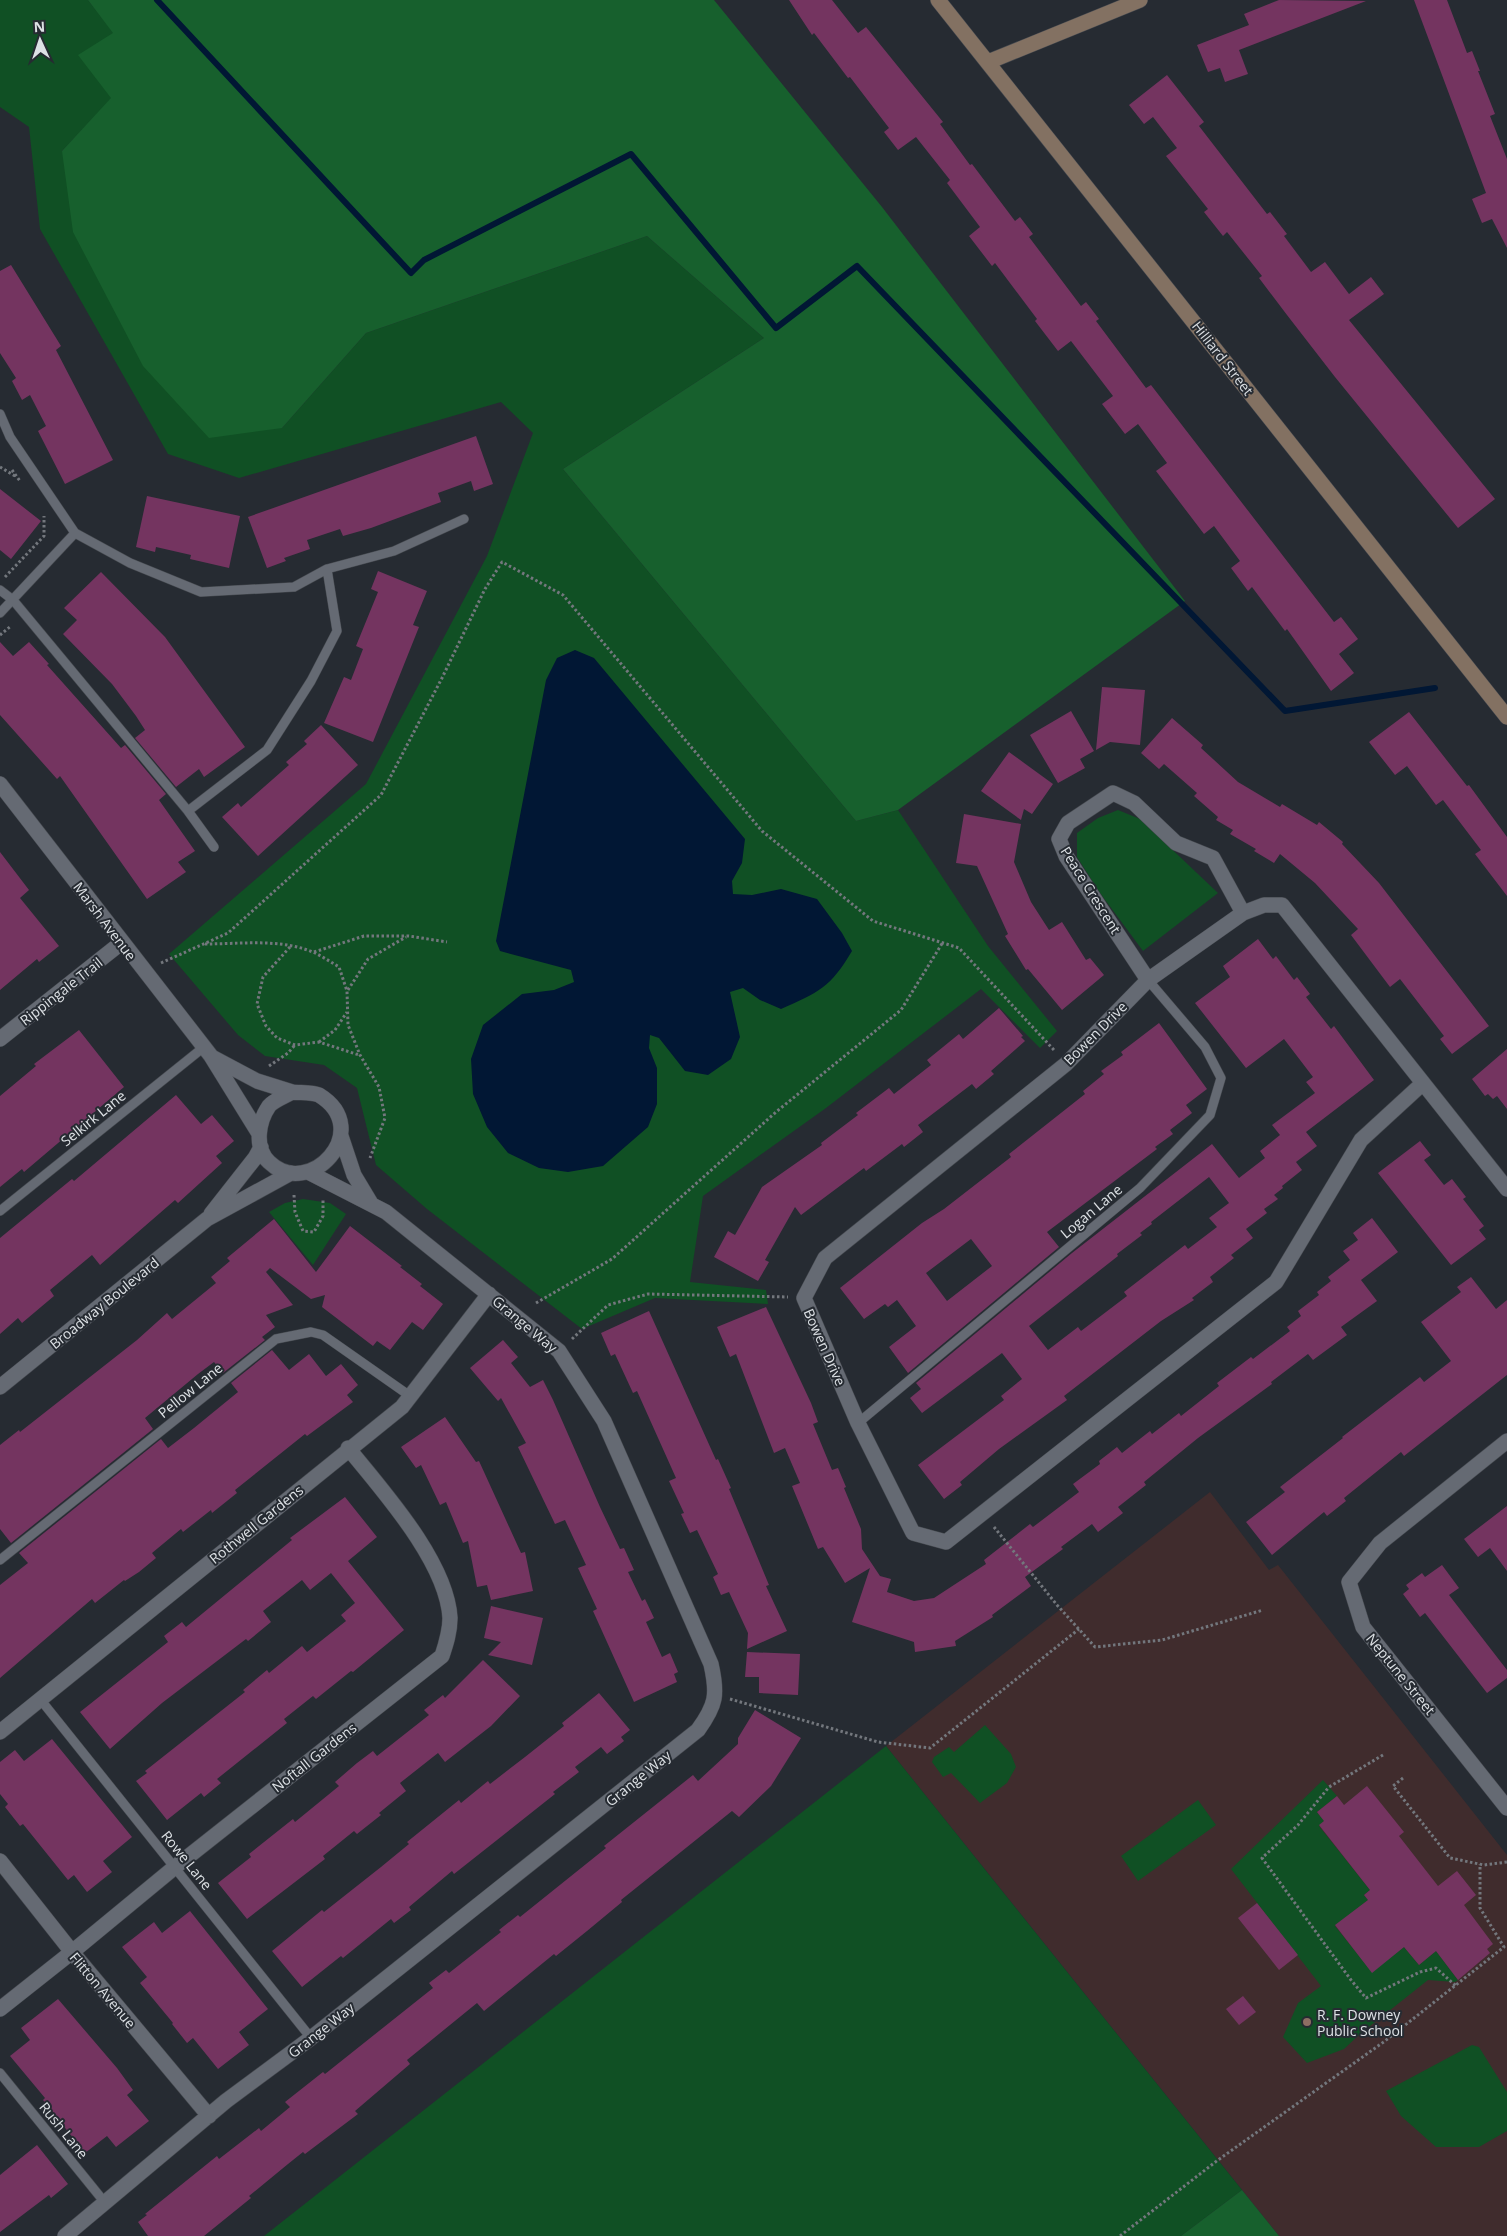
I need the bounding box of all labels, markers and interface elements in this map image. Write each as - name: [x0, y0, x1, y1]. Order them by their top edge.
- north arrow: [15, 15, 65, 65]
- text: N: [33, 17, 45, 36]
- street label: Hilliard Street: [1188, 317, 1258, 399]
- street label: Peace Crescent: [1057, 843, 1125, 937]
- street label: Marsh Avenue: [69, 878, 141, 964]
- street label: Rippingale Trail: [16, 953, 106, 1029]
- street label: Bowen Drive: [1059, 997, 1131, 1069]
- street label: Selkirk Lane: [57, 1086, 129, 1150]
- street label: Logan Lane: [1056, 1180, 1126, 1242]
- street label: Broadway Boulevard: [45, 1253, 163, 1353]
- street label: Grange Way: [489, 1291, 562, 1357]
- street label: Bowen Drive: [800, 1305, 851, 1389]
- street label: Pellow Lane: [154, 1358, 226, 1422]
- street label: Rothwell Gardens: [205, 1480, 307, 1568]
- street label: Neptune Street: [1362, 1629, 1440, 1719]
- street label: Noftall Gardens: [268, 1718, 360, 1796]
- street label: Grange Way: [601, 1745, 675, 1810]
- street label: Rowe Lane: [157, 1826, 217, 1894]
- street label: Flitton Avenue: [66, 1948, 140, 2032]
- street label: Grange Way: [284, 1998, 359, 2062]
- place label: R. F. Downey Public School: [1317, 2005, 1403, 2040]
- marker: R. F. Downey Public School: [1301, 2016, 1313, 2028]
- street label: Rush Lane: [35, 2098, 93, 2162]

